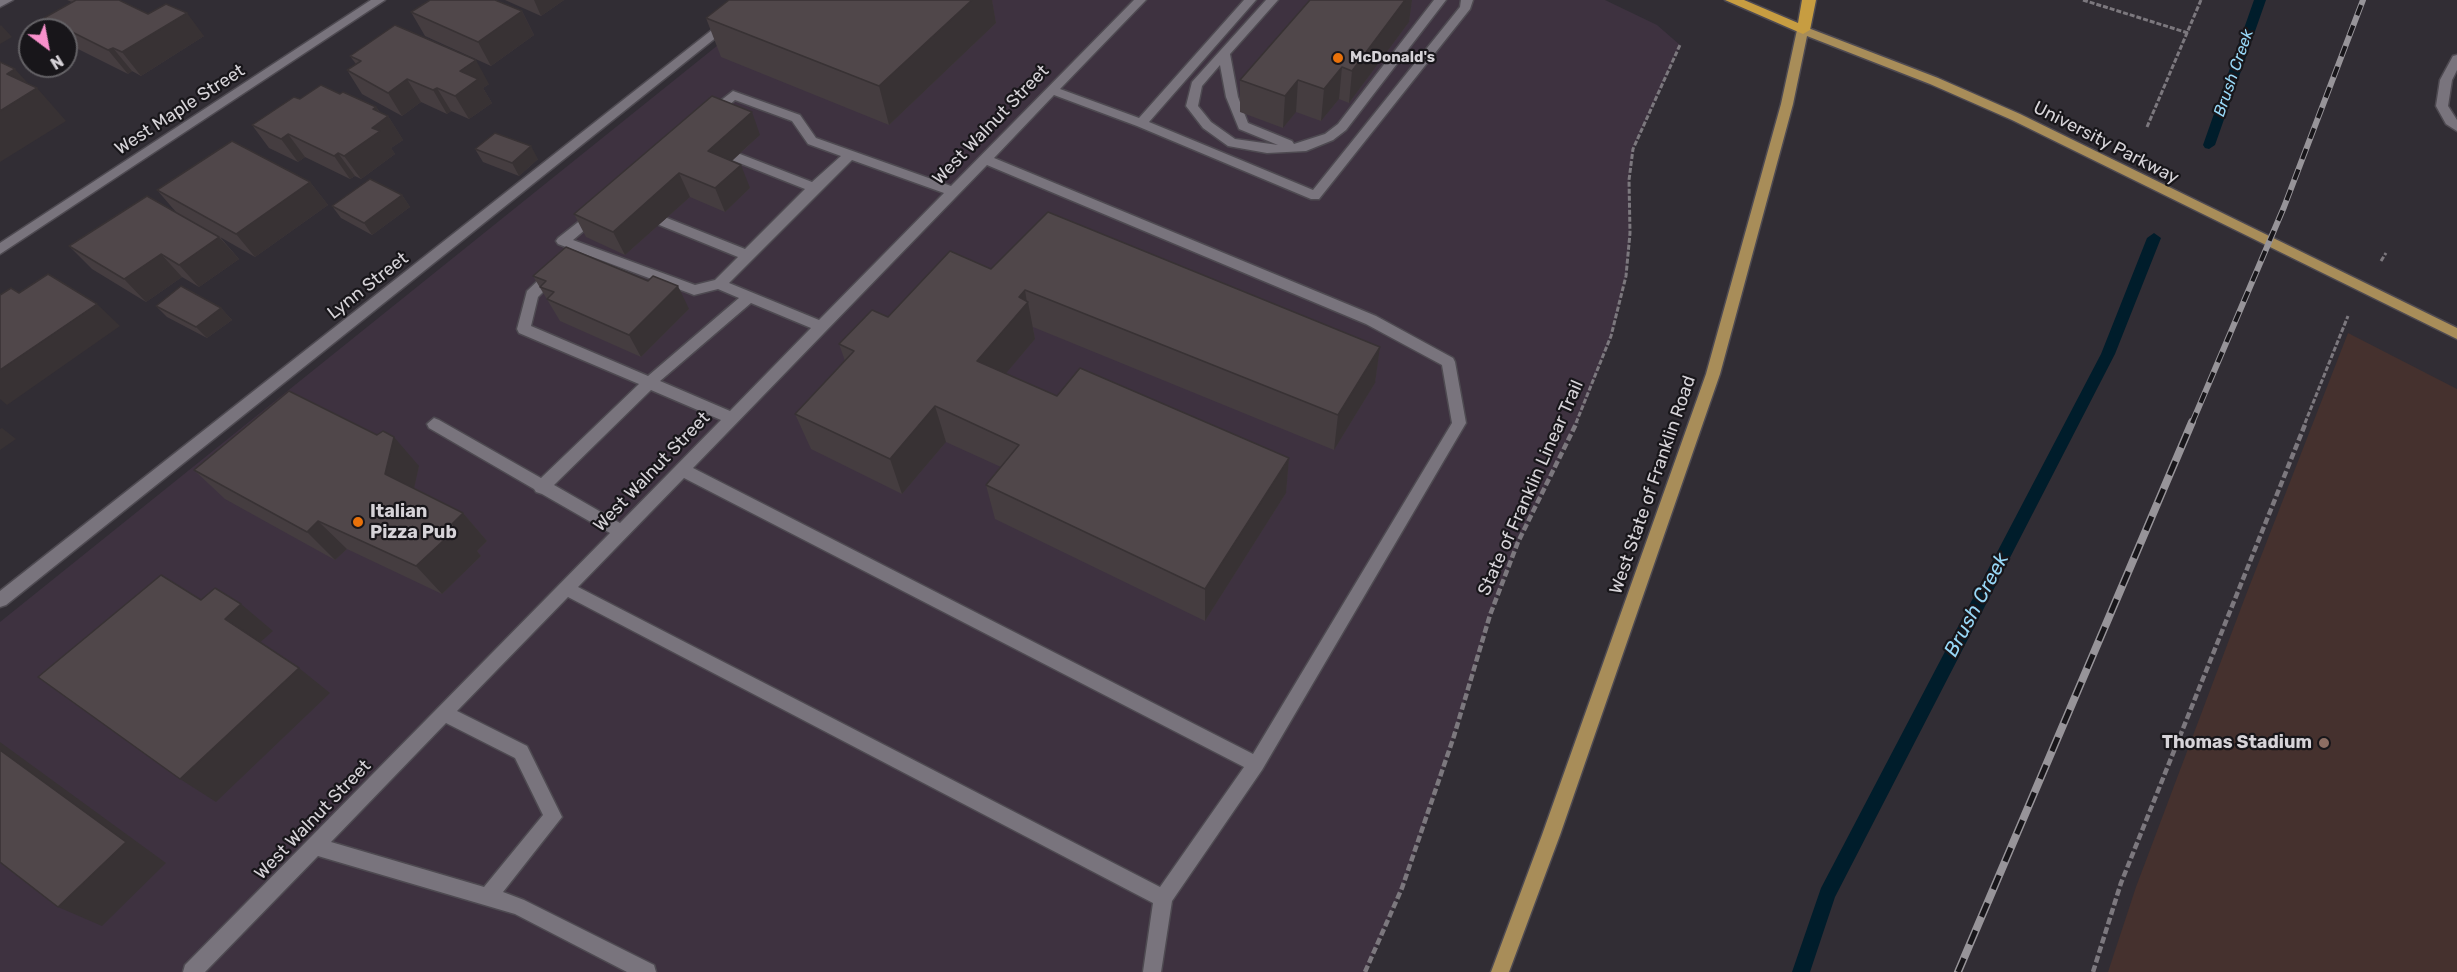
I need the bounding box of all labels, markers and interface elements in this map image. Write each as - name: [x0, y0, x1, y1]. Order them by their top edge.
- north arrow: [18, 18, 78, 78]
- water label: Brush Creek: [2210, 27, 2258, 119]
- place label: McDonald's: [1350, 49, 1435, 67]
- text: N: [47, 51, 67, 73]
- marker: McDonald's: [1331, 51, 1345, 65]
- street label: West Maple Street: [111, 60, 249, 160]
- street label: West Walnut Street: [928, 61, 1054, 189]
- street label: University Parkway: [2030, 97, 2182, 189]
- street label: Lynn Street: [323, 248, 413, 324]
- street label: West State of Franklin Road: [1605, 373, 1701, 597]
- street label: State of Franklin Linear Trail: [1474, 377, 1588, 599]
- street label: West Walnut Street: [589, 408, 715, 536]
- place label: Italian Pizza Pub: [370, 501, 457, 544]
- marker: Italian Pizza Pub: [351, 515, 365, 529]
- water label: Brush Creek: [1940, 549, 2014, 661]
- place label: Thomas Stadium: [2162, 732, 2312, 754]
- marker: Thomas Stadium: [2317, 736, 2331, 750]
- street label: West Walnut Street: [250, 756, 376, 884]

